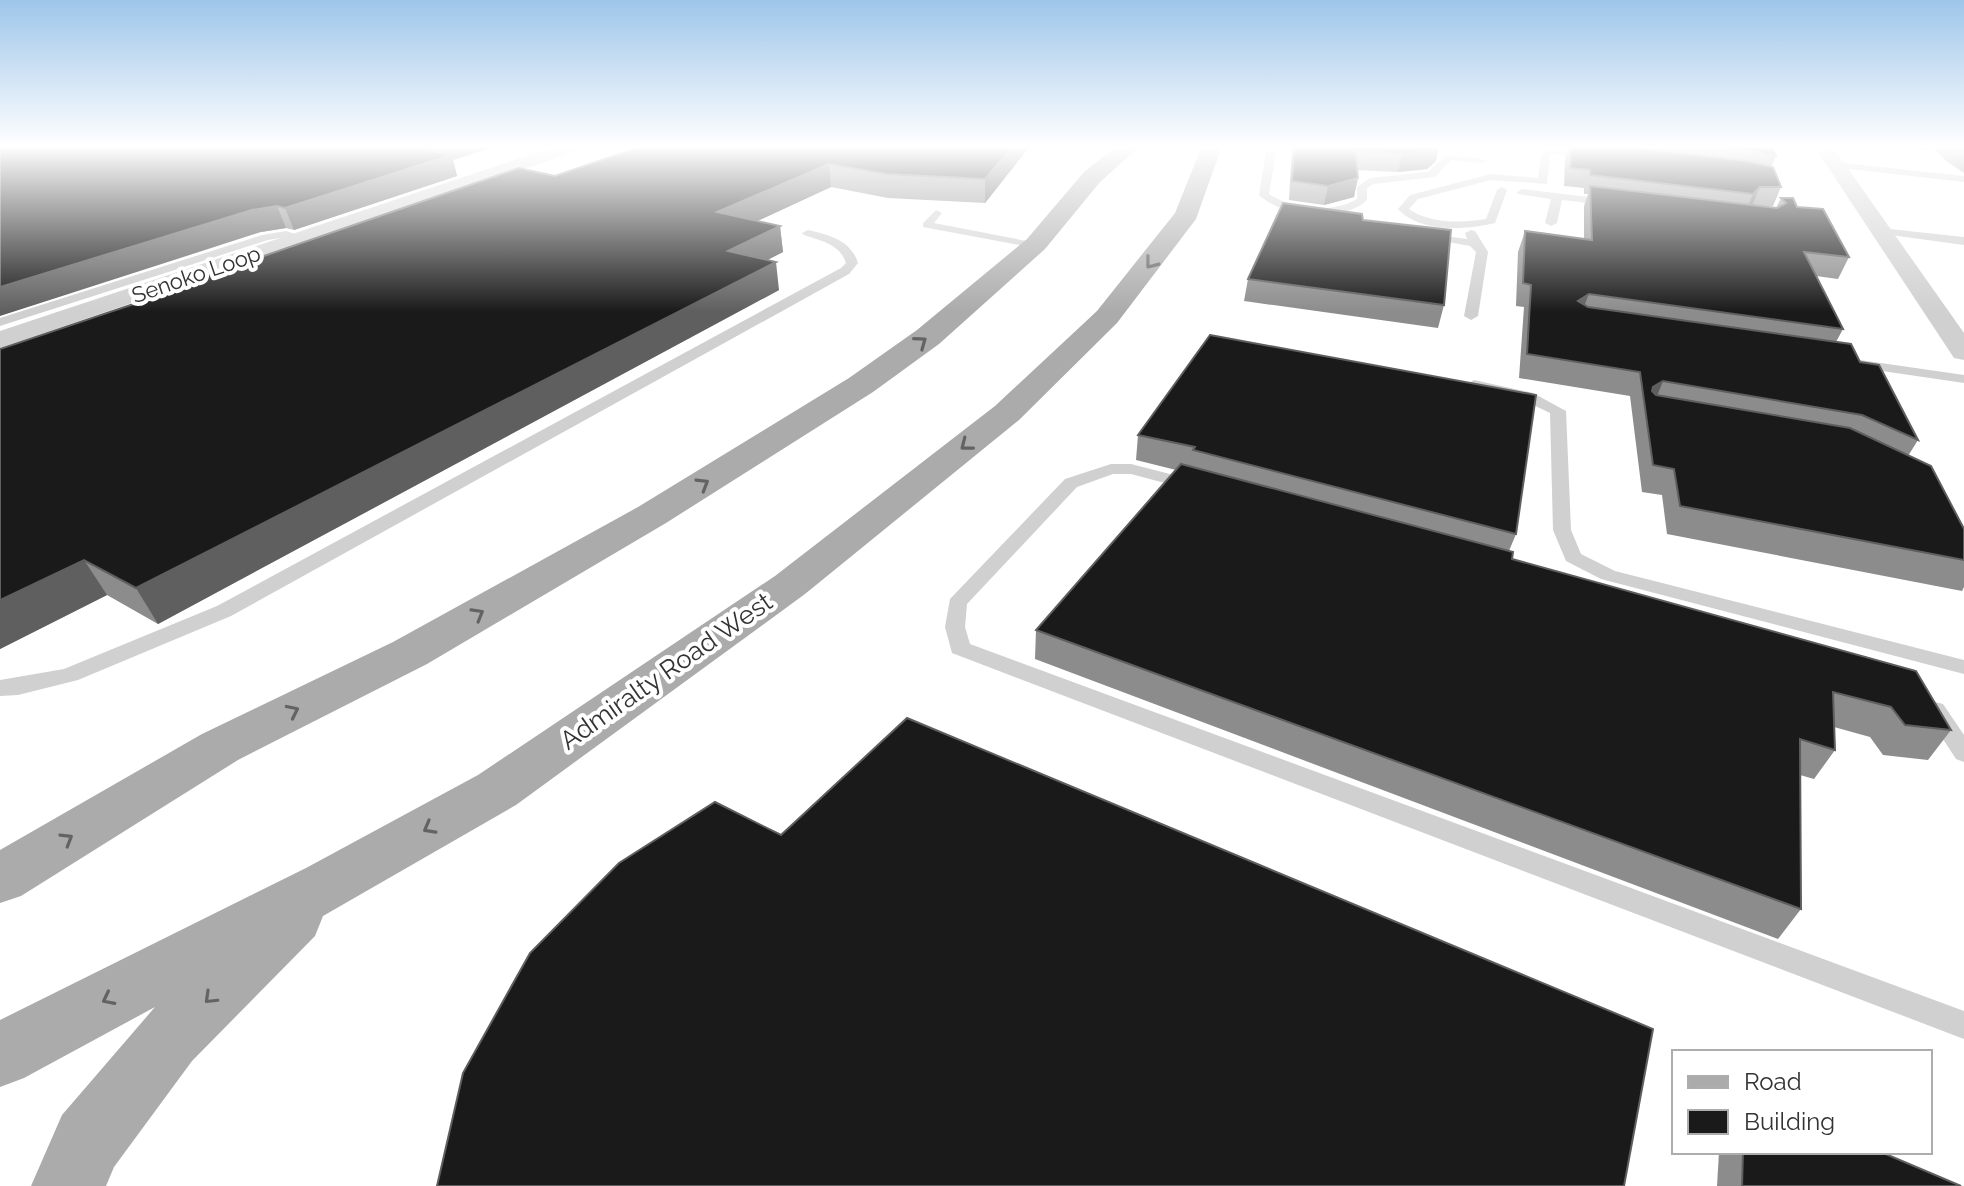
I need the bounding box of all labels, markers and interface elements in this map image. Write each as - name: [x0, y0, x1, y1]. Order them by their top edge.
- street label: Senoko Loop: [128, 240, 264, 308]
- one-way arrow: [1146, 254, 1161, 268]
- one-way arrow: [912, 337, 927, 352]
- one-way arrow: [960, 435, 975, 449]
- one-way arrow: [694, 478, 709, 494]
- street label: Admiralty Road West: [554, 586, 778, 756]
- one-way arrow: [469, 608, 484, 624]
- one-way arrow: [285, 705, 299, 721]
- one-way arrow: [423, 819, 437, 834]
- one-way arrow: [58, 833, 73, 849]
- one-way arrow: [102, 989, 117, 1004]
- one-way arrow: [205, 989, 219, 1003]
- legend: [1672, 1050, 1932, 1154]
- text: Road: [1744, 1067, 1802, 1096]
- text: Building: [1744, 1107, 1835, 1136]

